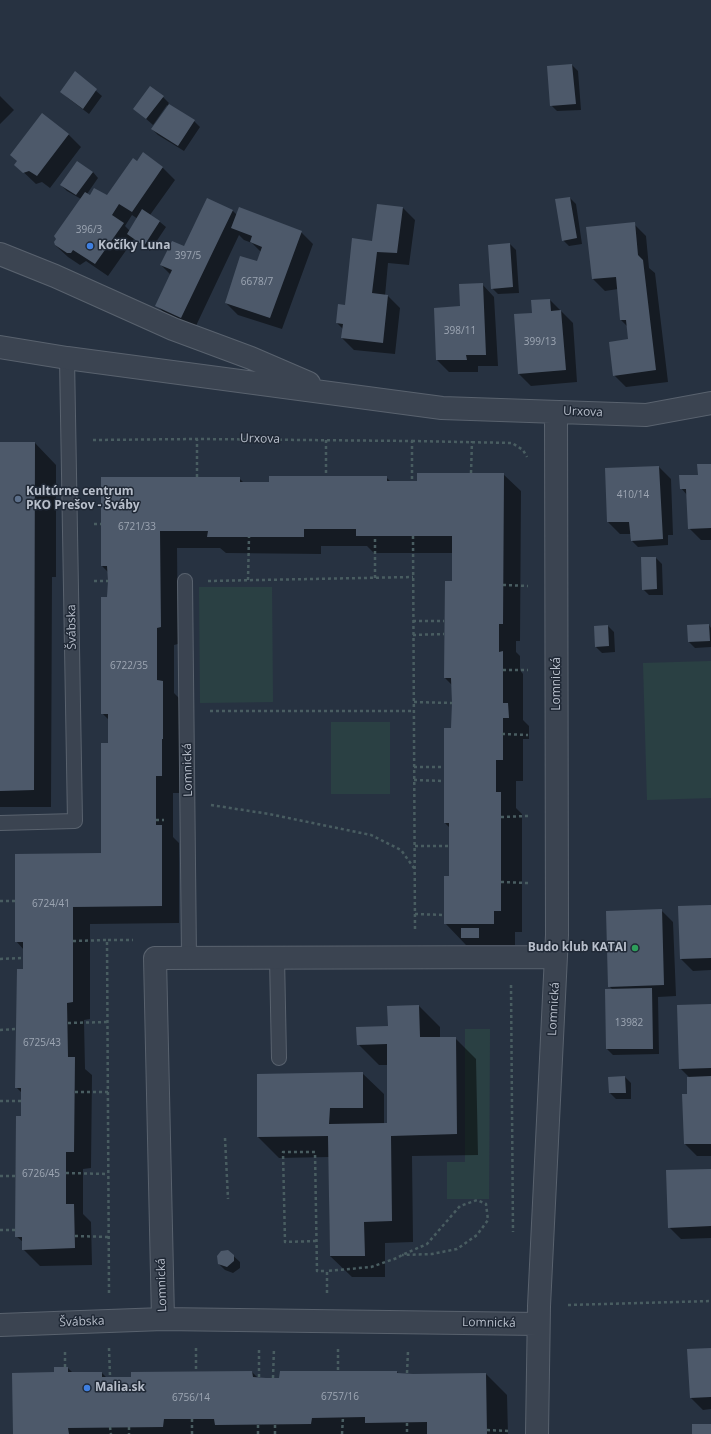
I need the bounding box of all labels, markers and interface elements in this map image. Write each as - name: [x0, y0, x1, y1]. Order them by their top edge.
- house number: 396/3: [76, 224, 102, 236]
- place label: Kočíky Luna: [98, 239, 170, 253]
- marker: Kočíky Luna: [85, 241, 95, 251]
- house number: 397/5: [175, 250, 201, 262]
- house number: 6678/7: [241, 276, 273, 288]
- house number: 398/11: [444, 325, 476, 337]
- house number: 399/13: [524, 336, 556, 348]
- street label: Urxova: [563, 404, 603, 420]
- street label: Urxova: [240, 431, 280, 447]
- place label: Kultúrne centrum PKO Prešov - Šváby: [26, 485, 140, 513]
- house number: 410/14: [617, 489, 649, 501]
- marker: Kultúrne centrum PKO Prešov - Šváby: [13, 494, 23, 504]
- house number: 6721/33: [118, 521, 156, 533]
- street label: Švábska: [64, 604, 80, 650]
- street label: Lomnická: [550, 657, 564, 711]
- house number: 6722/35: [110, 660, 148, 672]
- street label: Lomnická: [180, 743, 196, 797]
- house number: 6724/41: [32, 898, 70, 910]
- place label: Budo klub KATAI: [528, 941, 627, 955]
- marker: Budo klub KATAI: [630, 943, 640, 953]
- street label: Lomnická: [545, 982, 563, 1036]
- house number: 13982: [615, 1017, 643, 1029]
- house number: 6725/43: [23, 1037, 61, 1049]
- house number: 6726/45: [22, 1168, 60, 1180]
- street label: Lomnická: [154, 1258, 170, 1312]
- street label: Švábska: [59, 1314, 105, 1330]
- street label: Lomnická: [462, 1315, 516, 1331]
- place label: Malia.sk: [95, 1381, 145, 1395]
- marker: Malia.sk: [82, 1383, 92, 1393]
- house number: 6757/16: [321, 1391, 359, 1403]
- house number: 6756/14: [172, 1392, 210, 1404]

